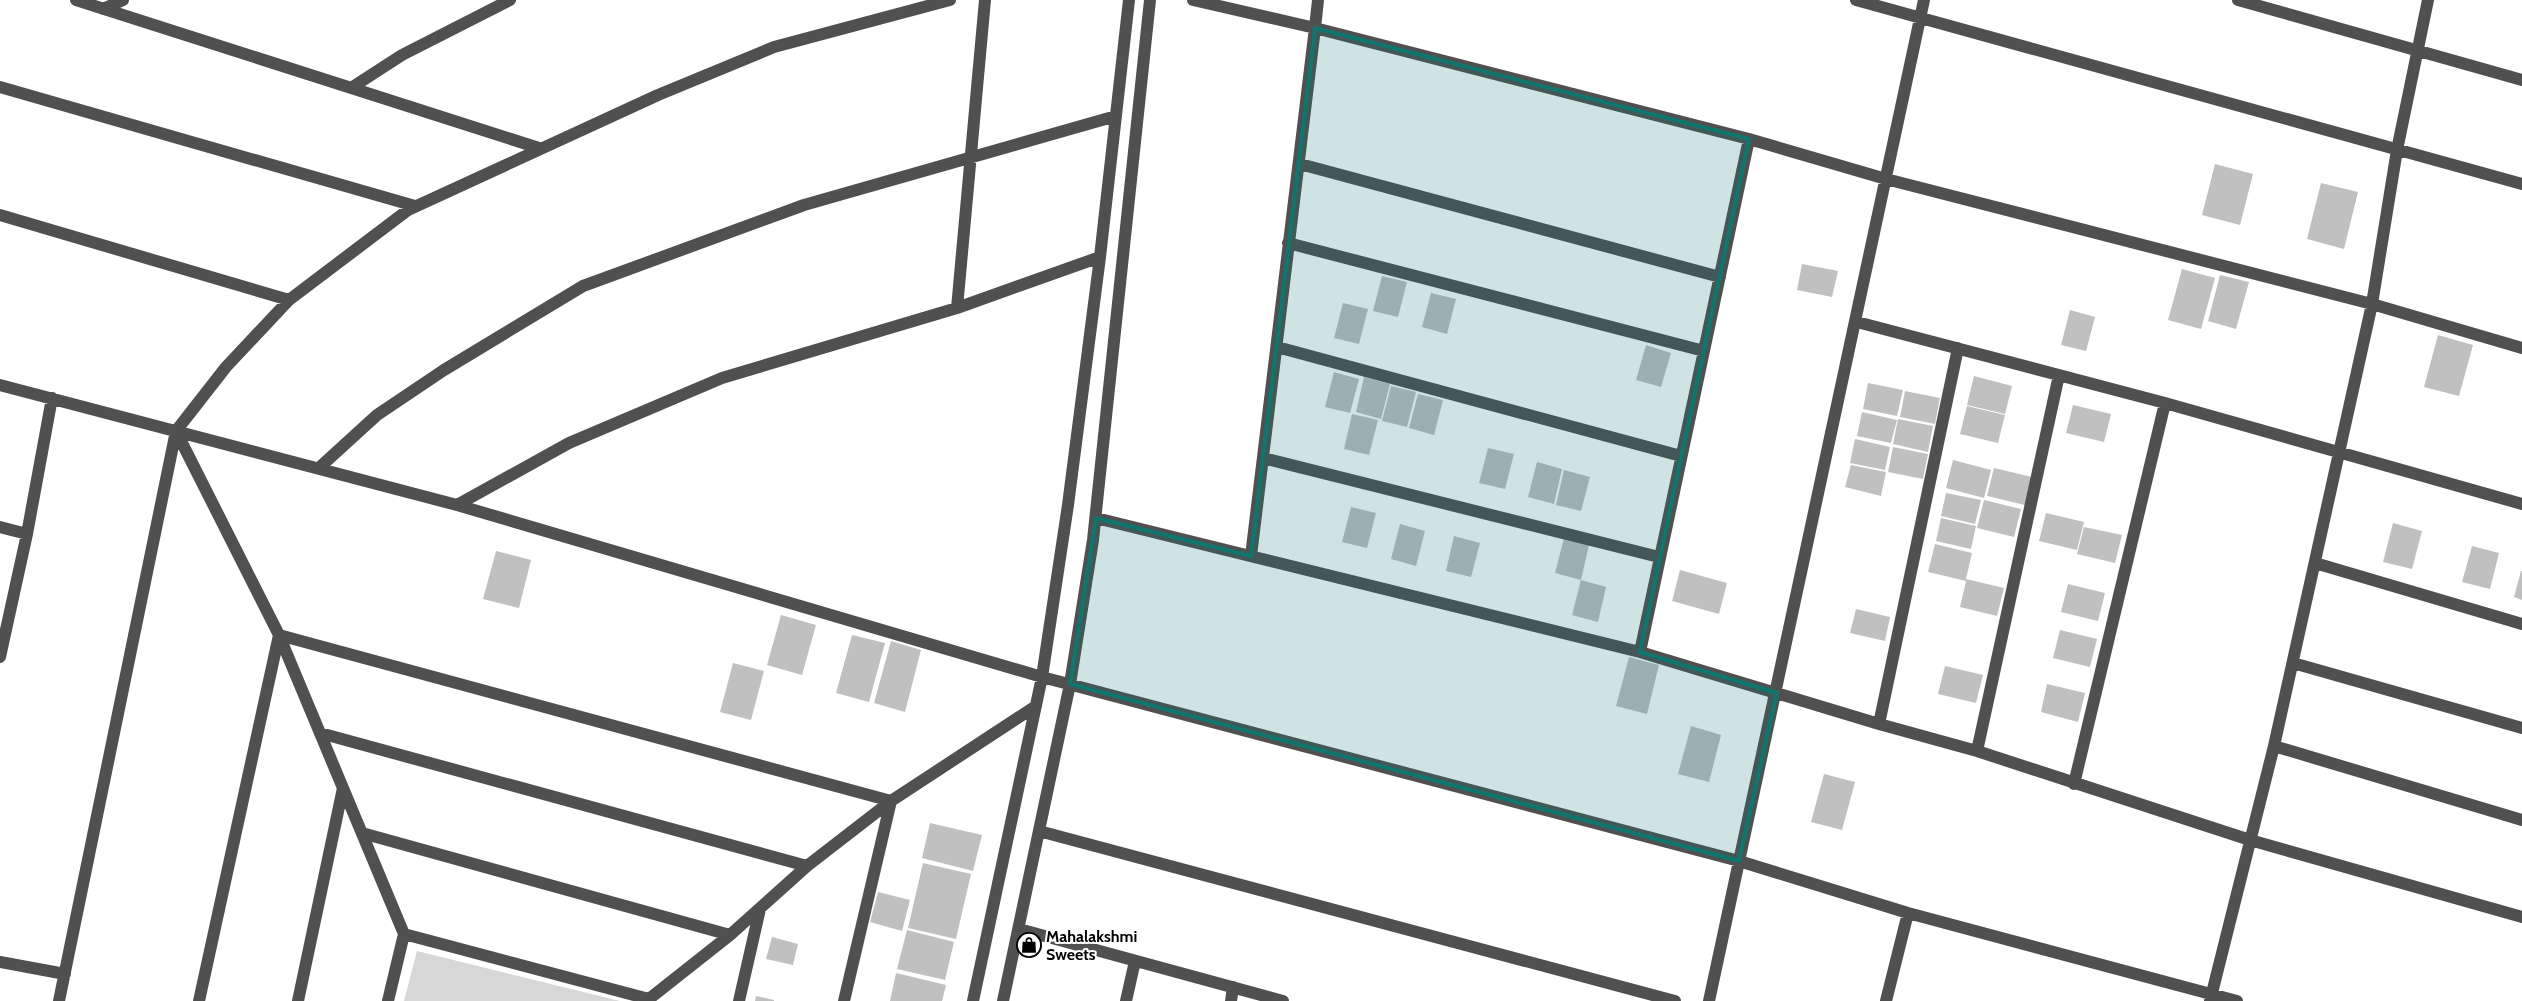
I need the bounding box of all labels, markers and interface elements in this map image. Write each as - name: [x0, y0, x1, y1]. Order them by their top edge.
- place label: Mahalakshmi Sweets: [1046, 927, 1137, 964]
- shop icon: Mahalakshmi Sweets: [1016, 932, 1042, 958]

